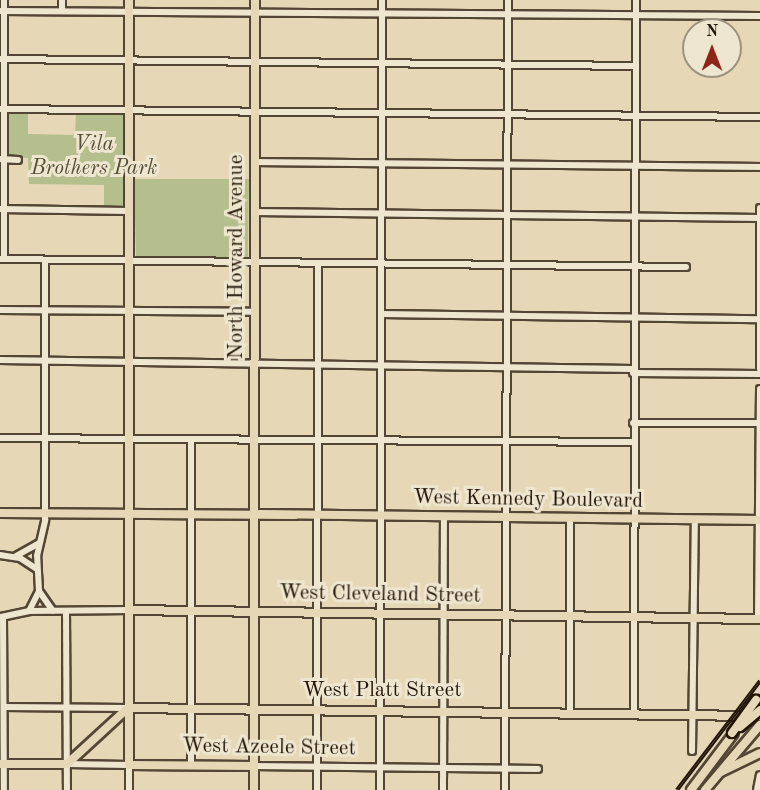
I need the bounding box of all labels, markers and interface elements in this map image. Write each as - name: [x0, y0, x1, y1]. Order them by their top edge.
- north arrow: [682, 18, 742, 78]
- text: N: [706, 24, 718, 40]
- park label: Vila Brothers Park: [31, 132, 157, 182]
- street label: North Howard Avenue: [224, 155, 250, 359]
- street label: West Kennedy Boulevard: [413, 485, 643, 515]
- street label: West Cleveland Street: [279, 581, 481, 609]
- street label: West Platt Street: [303, 678, 461, 704]
- street label: West Azeele Street: [182, 734, 356, 762]

